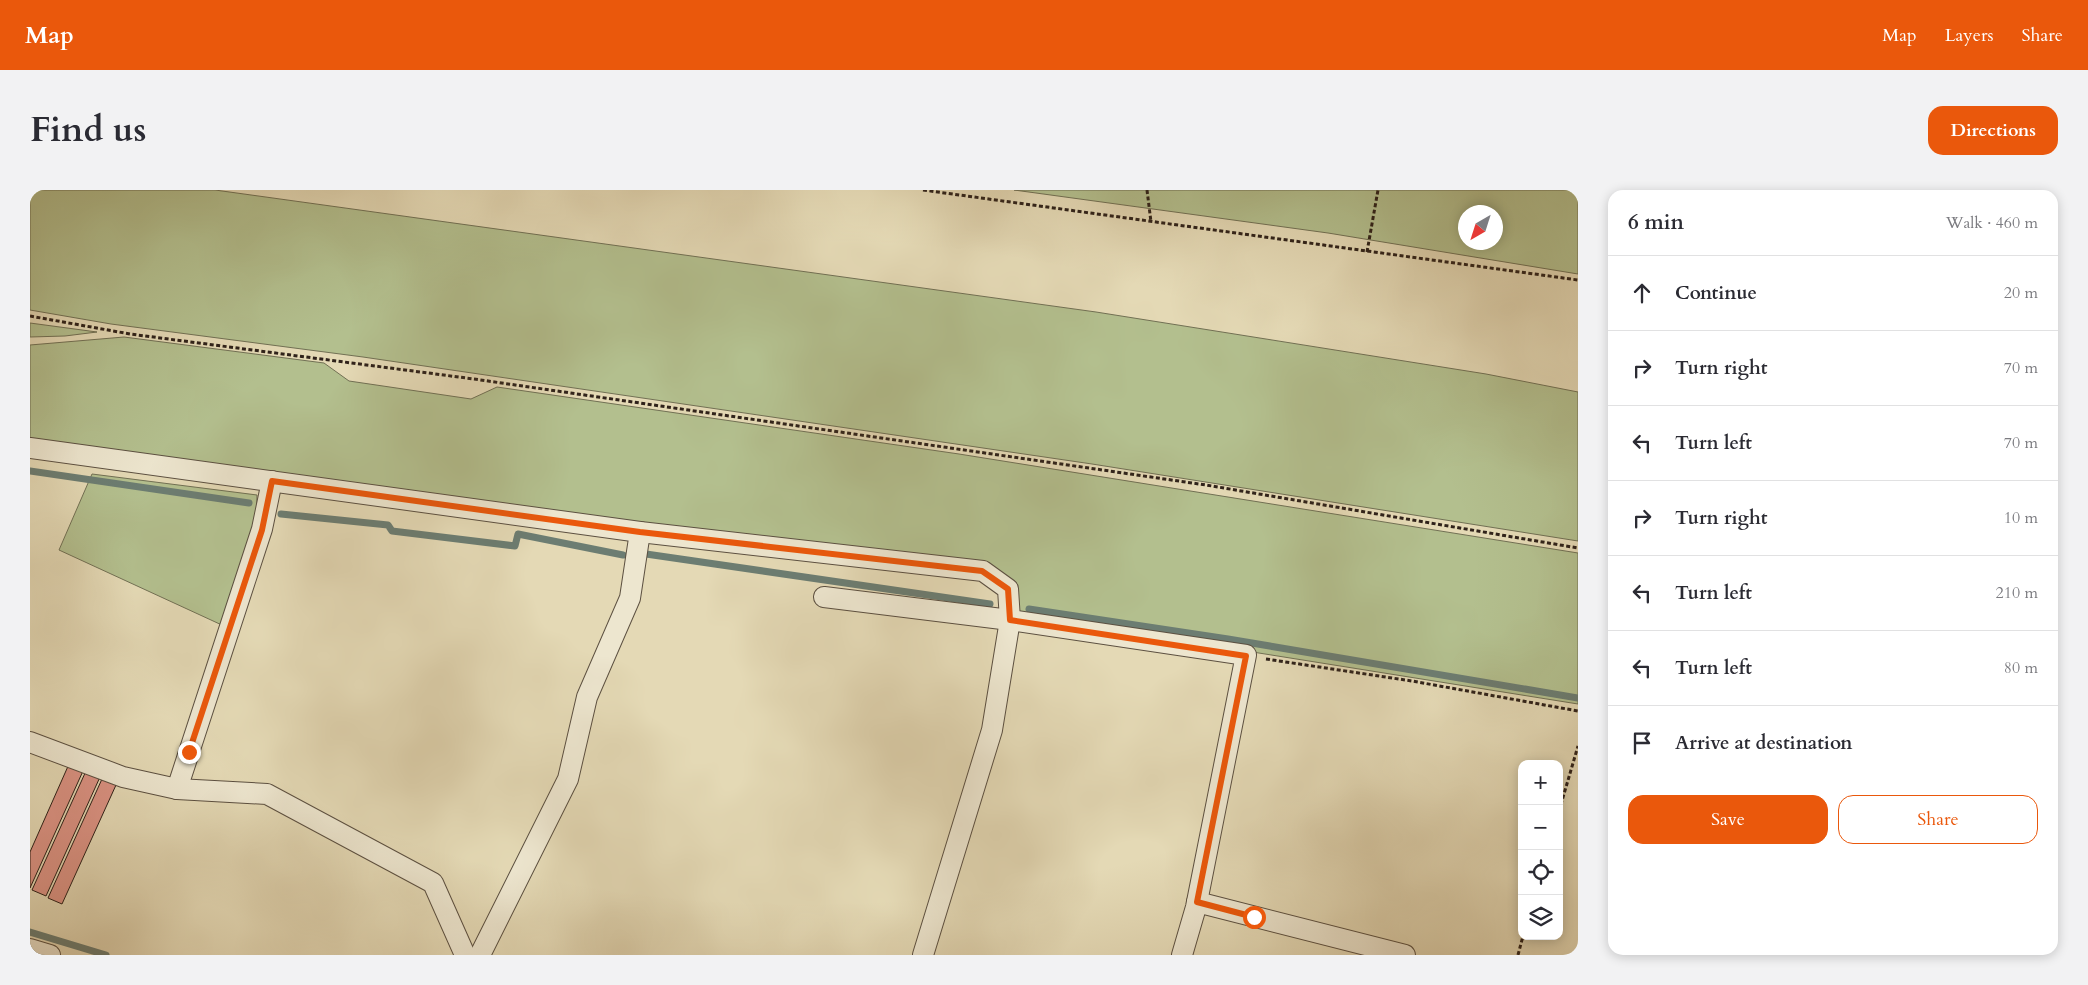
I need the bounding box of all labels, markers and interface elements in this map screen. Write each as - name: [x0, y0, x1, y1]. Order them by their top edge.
- text: Map: [25, 19, 74, 52]
- text: Map: [1882, 23, 1917, 48]
- text: Layers: [1945, 23, 1994, 48]
- text: Share: [2022, 23, 2063, 48]
- text: Find us: [30, 106, 146, 154]
- button: Directions: [1928, 106, 2058, 155]
- north arrow: [1458, 205, 1503, 250]
- text: 6 min: [1628, 208, 1684, 237]
- text: Walk · 460 m: [1946, 212, 2038, 234]
- icon: ahead: [1628, 279, 1656, 307]
- text: Continue: [1675, 280, 1757, 306]
- text: 20 m: [2004, 282, 2038, 304]
- icon: right: [1628, 354, 1656, 382]
- text: Turn right: [1675, 355, 1767, 381]
- text: 70 m: [2004, 357, 2038, 379]
- icon: left: [1628, 429, 1656, 457]
- text: Turn left: [1675, 430, 1752, 456]
- text: 70 m: [2004, 432, 2038, 454]
- icon: right: [1628, 504, 1656, 532]
- text: Turn right: [1675, 505, 1767, 531]
- text: 10 m: [2004, 507, 2038, 529]
- icon: left: [1628, 579, 1656, 607]
- text: Turn left: [1675, 580, 1752, 606]
- text: 210 m: [1996, 582, 2038, 604]
- icon: left: [1628, 654, 1656, 682]
- text: Turn left: [1675, 655, 1752, 681]
- text: 80 m: [2004, 657, 2038, 679]
- icon: arrive: [1628, 729, 1656, 757]
- text: Arrive at destination: [1675, 730, 1852, 756]
- route end: [178, 741, 201, 764]
- map controls: [1518, 760, 1563, 940]
- button: +: [1518, 760, 1563, 805]
- button: Save: [1628, 795, 1828, 844]
- button: Share: [1838, 795, 2038, 844]
- button: −: [1518, 805, 1563, 850]
- button: locate: [1518, 850, 1563, 895]
- button: layers: [1518, 895, 1563, 940]
- route start: [1243, 906, 1266, 929]

